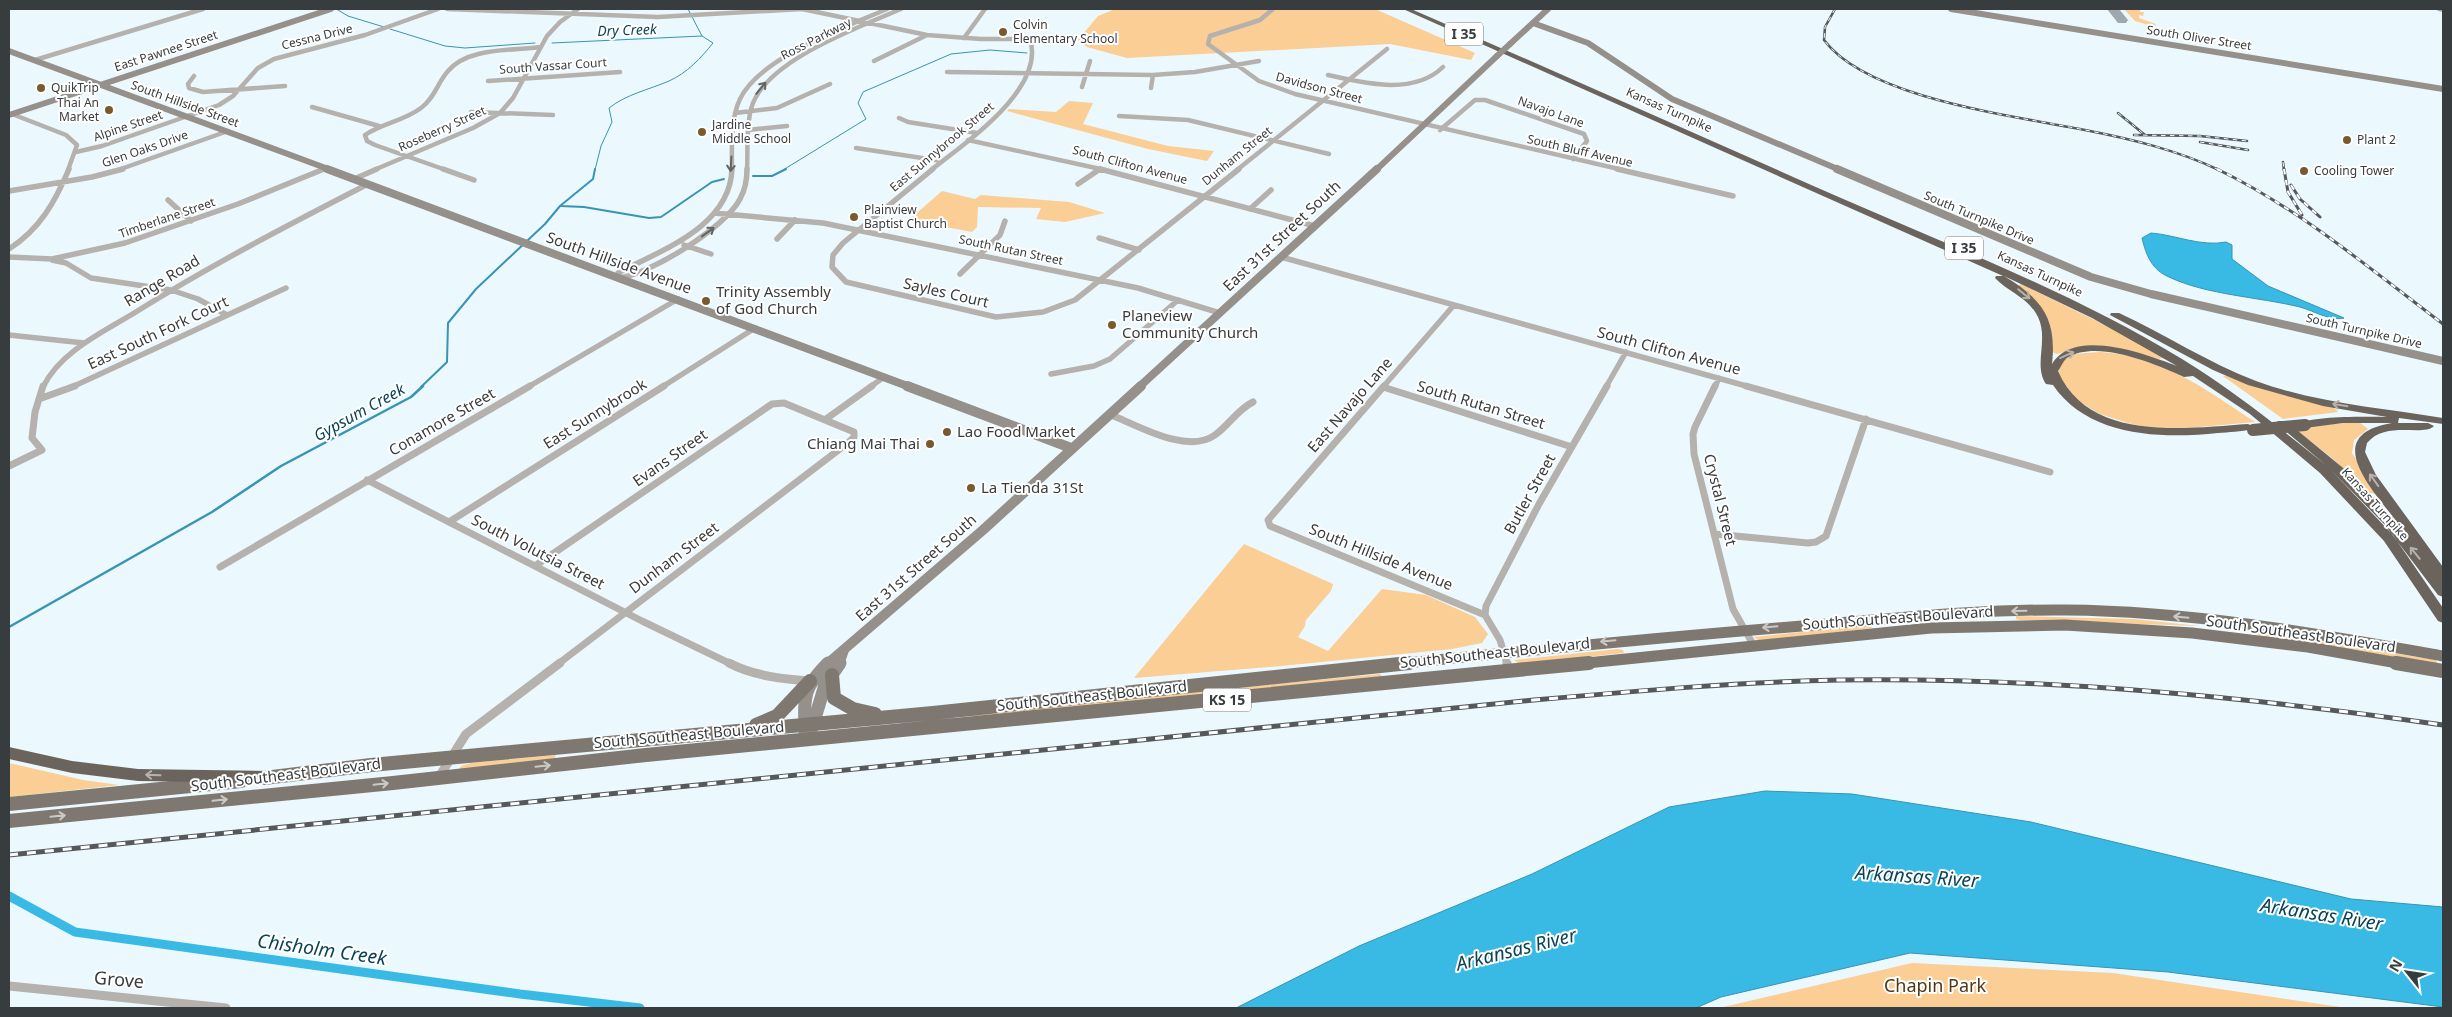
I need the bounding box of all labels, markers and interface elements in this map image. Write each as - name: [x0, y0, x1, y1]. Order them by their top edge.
- street label: Ross Parkway: [778, 13, 855, 64]
- place label: Colvin Elementary School: [1013, 16, 1118, 47]
- street label: Cessna Drive: [280, 19, 354, 54]
- water label: Dry Creek: [597, 19, 658, 40]
- street label: South Oliver Street: [2145, 21, 2253, 54]
- road number: I 35: [1445, 22, 1483, 46]
- street label: East Pawnee Street: [112, 26, 220, 75]
- marker: Colvin Elementary School: [997, 26, 1009, 38]
- street label: South Vassar Court: [499, 53, 608, 78]
- street label: Davidson Street: [1274, 68, 1365, 107]
- street label: South Hillside Street: [129, 76, 242, 131]
- place label: QuikTrip: [51, 79, 99, 96]
- one-way arrow: [755, 81, 766, 94]
- marker: QuikTrip: [35, 82, 47, 94]
- street label: Kansas Turnpike: [1624, 83, 1715, 136]
- street label: Navajo Lane: [1516, 92, 1587, 131]
- place label: Thai An Market: [57, 94, 100, 125]
- street label: East Sunnybrook Street: [886, 98, 998, 195]
- street label: Roseberry Street: [395, 101, 489, 155]
- marker: Thai An Market: [103, 104, 115, 116]
- street label: Alpine Street: [91, 106, 165, 145]
- place label: Jardine Middle School: [711, 116, 791, 147]
- street label: Dunham Street: [1198, 122, 1276, 189]
- street label: Glen Oaks Drive: [99, 126, 190, 171]
- marker: Jardine Middle School: [696, 126, 708, 138]
- street label: South Bluff Avenue: [1526, 130, 1635, 171]
- place label: Plant 2: [2357, 131, 2396, 148]
- marker: Plant 2: [2341, 134, 2353, 146]
- street label: South Clifton Avenue: [1071, 141, 1190, 188]
- one-way arrow: [727, 156, 736, 172]
- place label: Cooling Tower: [2314, 162, 2394, 179]
- marker: Cooling Tower: [2298, 165, 2310, 177]
- street label: East 31st Street South: [1218, 175, 1344, 295]
- street label: South Turnpike Drive: [1921, 187, 2037, 249]
- street label: Timberlane Street: [116, 193, 218, 242]
- place label: Plainview Baptist Church: [864, 201, 947, 232]
- marker: Plainview Baptist Church: [848, 211, 860, 223]
- street label: South Hillside Avenue: [544, 226, 695, 298]
- one-way arrow: [701, 227, 714, 238]
- street label: South Rutan Street: [957, 230, 1065, 269]
- road number: I 35: [1945, 237, 1983, 260]
- street label: Kansas Turnpike: [1995, 246, 2086, 301]
- street label: Range Road: [120, 250, 203, 311]
- street label: Sayles Court: [902, 272, 992, 312]
- place label: Trinity Assembly of God Church: [716, 281, 831, 318]
- one-way arrow: [2017, 288, 2030, 299]
- street label: East South Fork Court: [84, 290, 232, 373]
- marker: Trinity Assembly of God Church: [700, 295, 712, 307]
- place label: Planeview Community Church: [1122, 305, 1258, 342]
- street label: South Turnpike Drive: [2304, 309, 2424, 352]
- marker: Planeview Community Church: [1106, 319, 1118, 331]
- street label: South Clifton Avenue: [1595, 321, 1743, 379]
- one-way arrow: [2059, 350, 2074, 360]
- street label: East Navajo Lane: [1302, 353, 1396, 456]
- street label: East Sunnybrook: [539, 373, 650, 453]
- street label: South Rutan Street: [1415, 375, 1548, 433]
- water label: Gypsum Creek: [309, 377, 410, 446]
- street label: Conamore Street: [385, 382, 499, 460]
- one-way arrow: [2333, 399, 2349, 409]
- place label: Lao Food Market: [957, 421, 1076, 441]
- street label: Evans Street: [628, 424, 711, 490]
- marker: Lao Food Market: [941, 426, 953, 438]
- place label: Chiang Mai Thai: [807, 433, 920, 453]
- marker: Chiang Mai Thai: [924, 438, 936, 450]
- street label: Butler Street: [1499, 449, 1560, 537]
- street label: Crystal Street: [1700, 452, 1742, 548]
- street label: Kansas Turnpike: [2338, 464, 2413, 544]
- one-way arrow: [2369, 473, 2379, 487]
- place label: La Tienda 31St: [981, 477, 1084, 497]
- marker: La Tienda 31St: [965, 482, 977, 494]
- street label: South Volutsia Street: [469, 509, 609, 594]
- street label: East 31st Street South: [851, 509, 980, 625]
- street label: Dunham Street: [625, 517, 723, 597]
- street label: South Hillside Avenue: [1307, 518, 1456, 594]
- one-way arrow: [2409, 547, 2420, 560]
- street label: South Southeast Boulevard: [1802, 600, 1994, 634]
- one-way arrow: [2011, 606, 2028, 616]
- street label: South Southeast Boulevard: [2205, 610, 2397, 656]
- one-way arrow: [2174, 613, 2190, 622]
- one-way arrow: [1762, 623, 1778, 632]
- street label: South Southeast Boulevard: [1399, 632, 1591, 672]
- one-way arrow: [1600, 637, 1616, 646]
- street label: South Southeast Boulevard: [996, 675, 1188, 715]
- road number: KS 15: [1203, 688, 1251, 712]
- street label: South Southeast Boulevard: [593, 716, 785, 752]
- street label: South Southeast Boulevard: [190, 752, 382, 796]
- one-way arrow: [535, 761, 551, 771]
- one-way arrow: [145, 771, 161, 780]
- one-way arrow: [373, 779, 389, 789]
- one-way arrow: [211, 795, 227, 805]
- one-way arrow: [50, 811, 66, 821]
- water label: Arkansas River: [1853, 859, 1981, 893]
- water label: Arkansas River: [2257, 891, 2386, 937]
- water label: Arkansas River: [1451, 921, 1580, 977]
- water label: Chisholm Creek: [256, 927, 389, 971]
- north arrow: [2382, 947, 2432, 997]
- text: N: [2384, 956, 2406, 975]
- street label: Grove: [93, 965, 145, 993]
- park label: Chapin Park: [1884, 973, 1986, 997]

